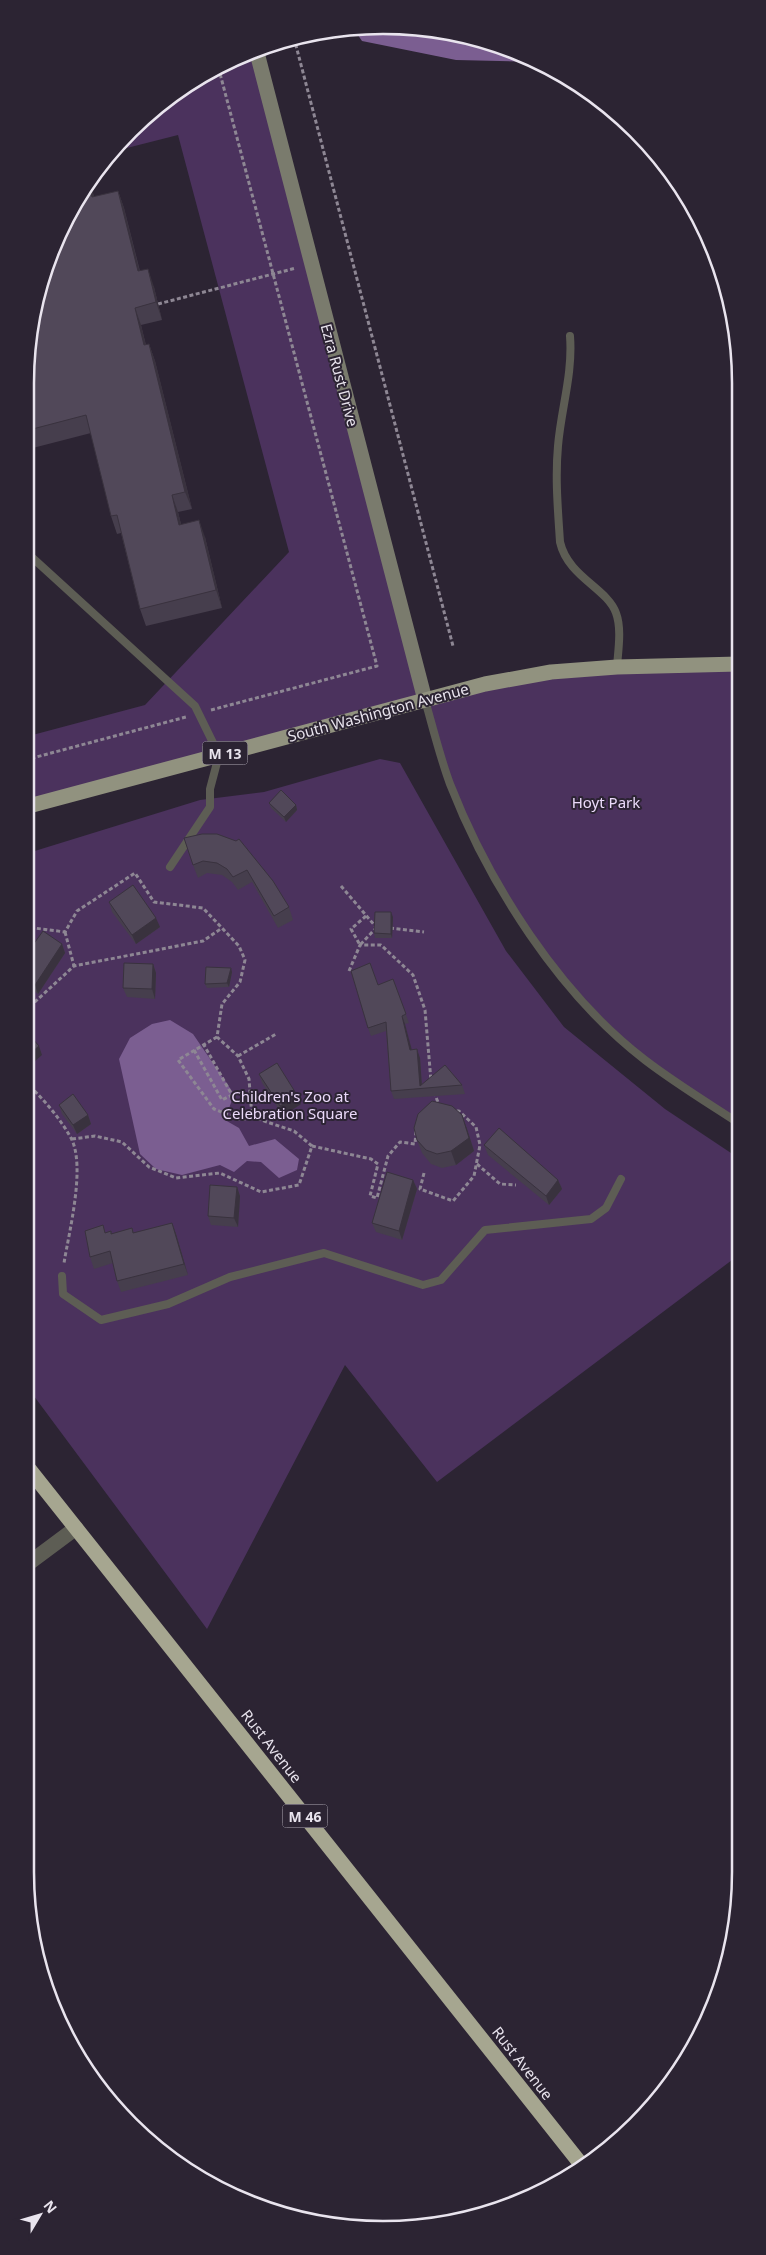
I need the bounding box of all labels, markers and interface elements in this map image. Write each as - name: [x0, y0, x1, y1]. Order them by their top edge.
- street label: Ezra Rust Drive: [317, 321, 363, 429]
- street label: South Washington Avenue: [285, 678, 471, 746]
- road number: M 13: [202, 741, 248, 764]
- park label: Hoyt Park: [572, 792, 640, 812]
- park label: Children's Zoo at Celebration Square: [223, 1086, 357, 1123]
- street label: Rust Avenue: [237, 1705, 307, 1787]
- road number: M 46: [282, 1804, 328, 1828]
- street label: Rust Avenue: [488, 2022, 558, 2104]
- north arrow: [15, 2190, 65, 2240]
- text: N: [40, 2196, 62, 2217]

